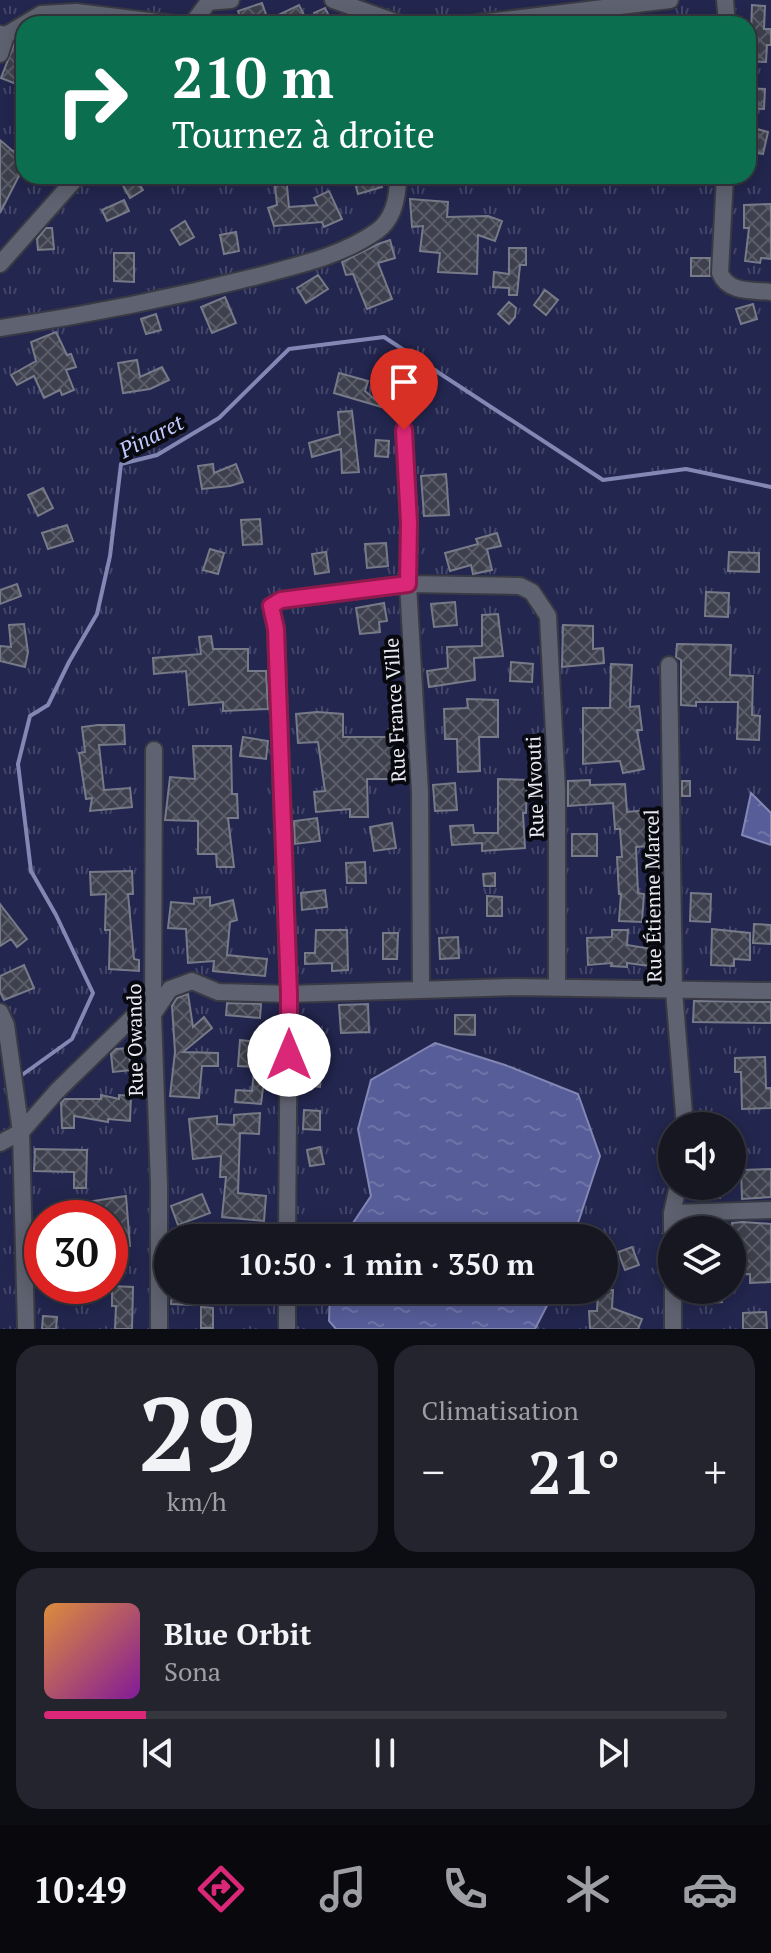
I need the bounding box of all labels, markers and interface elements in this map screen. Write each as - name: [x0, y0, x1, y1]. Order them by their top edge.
- text: 210 m: [172, 40, 334, 114]
- icon: right: [40, 48, 144, 152]
- text: Tournez à droite: [172, 111, 435, 158]
- pin: [370, 348, 438, 430]
- icon: arrive: [382, 360, 426, 404]
- water label: Pinaret: [113, 407, 189, 465]
- street label: Rue France Ville: [377, 637, 412, 783]
- street label: Rue Mvouti: [519, 735, 550, 839]
- street label: Rue Étienne Marcel: [637, 809, 668, 983]
- street label: Rue Owando: [120, 983, 149, 1097]
- position arrow: [247, 1013, 331, 1097]
- map controls: [658, 1112, 746, 1304]
- button: sound: [658, 1112, 746, 1200]
- speed limit sign: 30: [24, 1200, 128, 1304]
- button: layers: [658, 1216, 746, 1304]
- text: 10:50 · 1 min · 350 m: [238, 1244, 534, 1284]
- text: 29: [138, 1363, 256, 1501]
- text: Climatisation: [422, 1393, 579, 1427]
- text: 21°: [528, 1432, 621, 1511]
- text: −: [422, 1442, 445, 1501]
- text: +: [704, 1442, 727, 1501]
- text: km/h: [167, 1484, 227, 1518]
- text: Blue Orbit: [164, 1614, 311, 1654]
- text: Sona: [164, 1654, 221, 1688]
- icon: previous: [136, 1731, 180, 1775]
- icon: pause: [363, 1731, 407, 1775]
- icon: next: [591, 1731, 635, 1775]
- icon: directions: [193, 1861, 249, 1917]
- icon: music: [315, 1861, 371, 1917]
- icon: phone: [437, 1861, 493, 1917]
- icon: climate: [560, 1861, 616, 1917]
- icon: car: [682, 1861, 738, 1917]
- text: 10:49: [33, 1866, 127, 1913]

